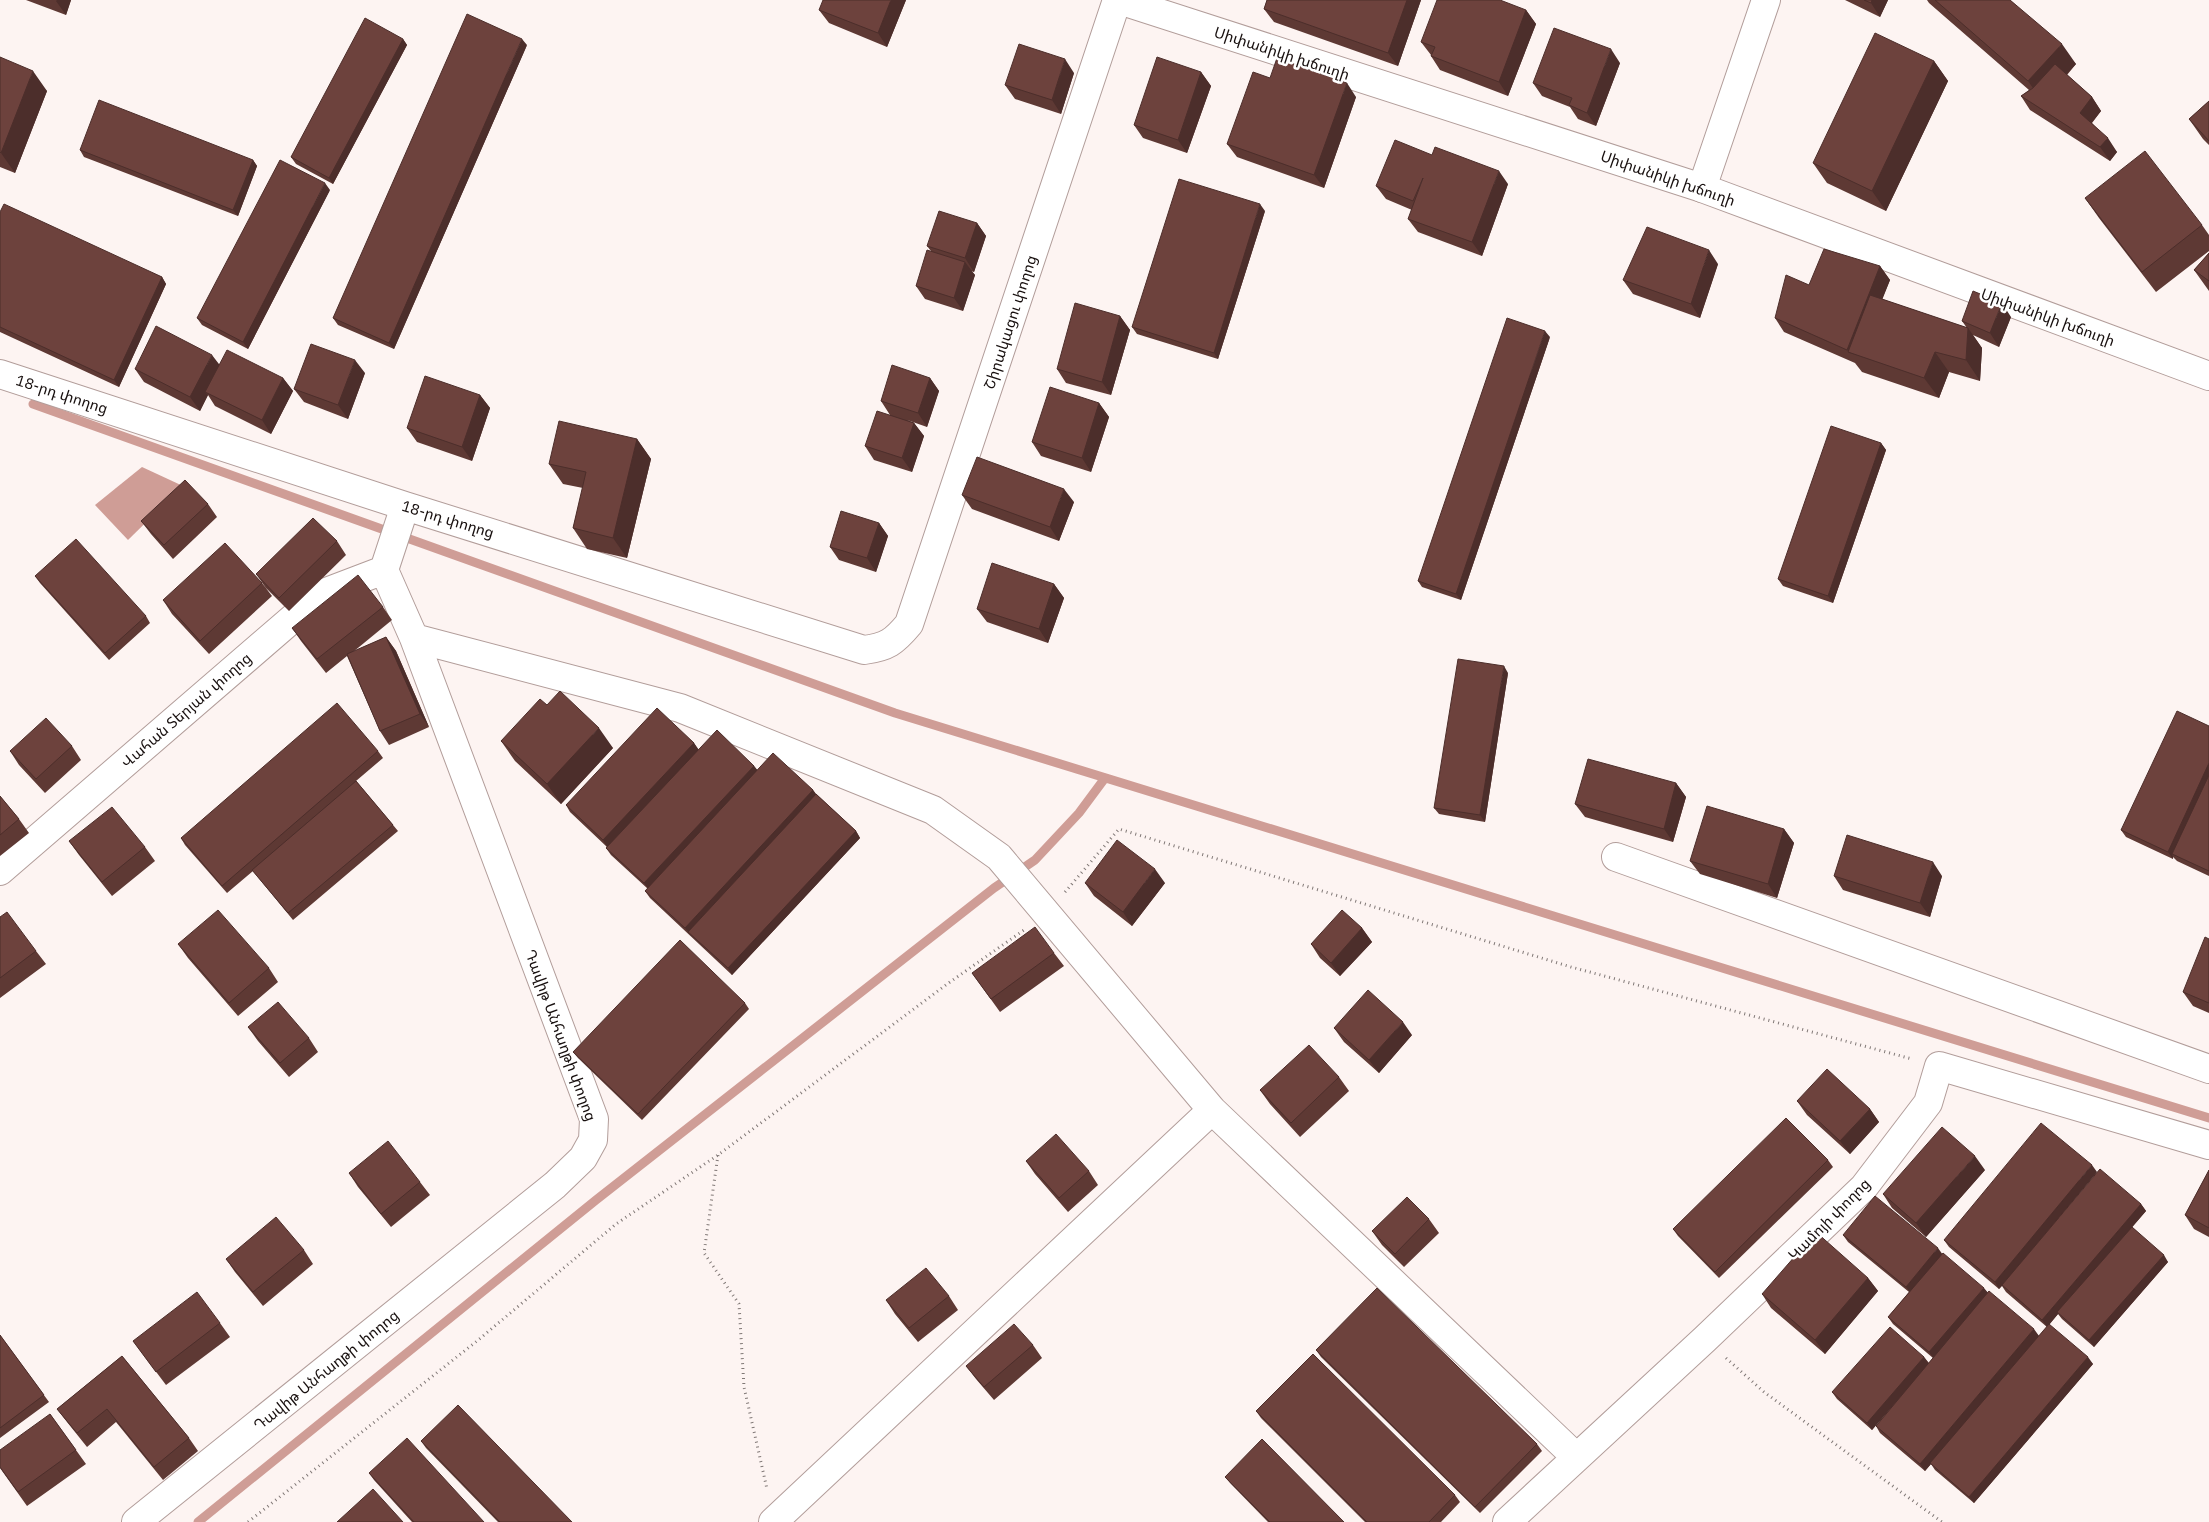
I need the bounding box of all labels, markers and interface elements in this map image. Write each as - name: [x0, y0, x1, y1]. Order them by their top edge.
- street label: Սիփանիկի խճուղի: [1212, 22, 1352, 84]
- street label: Սիփանիկի խճուղի: [1598, 146, 1738, 210]
- street label: Շիրակացու փողոց: [979, 253, 1041, 391]
- street label: Սիփանիկի խճուղի: [1978, 284, 2118, 350]
- street label: 18-րդ փողոց: [14, 370, 110, 418]
- street label: 18-րդ փողոց: [400, 496, 496, 542]
- street label: Վահան Տերյան փողոց: [117, 648, 255, 772]
- street label: Դավիթ Անհաղթի փողոց: [521, 947, 601, 1123]
- street label: Կամոյի փողոց: [1784, 1174, 1874, 1264]
- street label: Դավիթ Անհաղթի փողոց: [250, 1306, 402, 1434]

